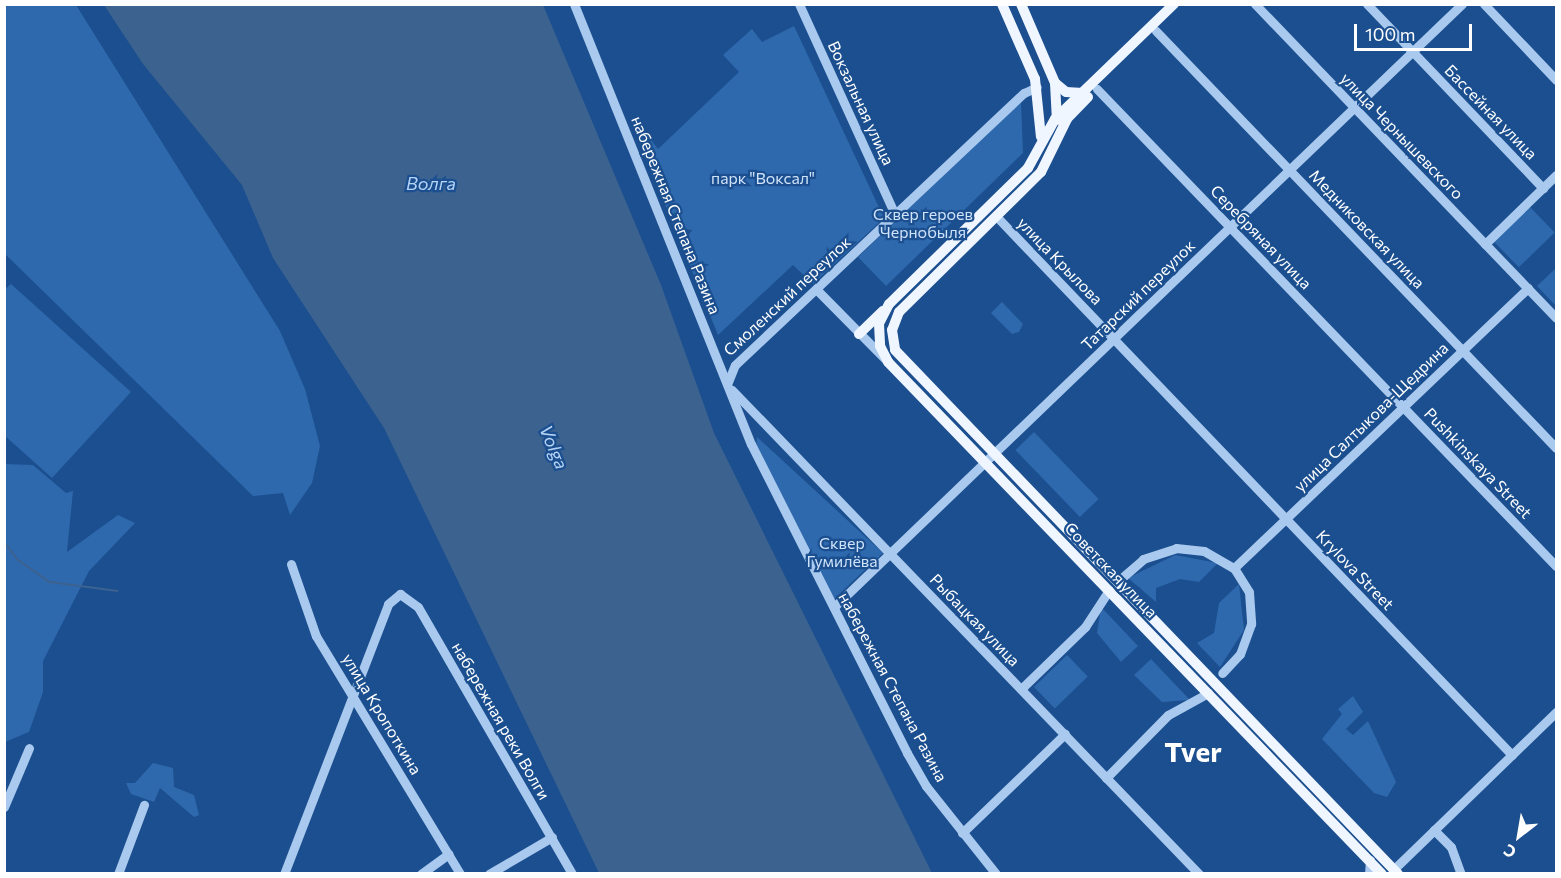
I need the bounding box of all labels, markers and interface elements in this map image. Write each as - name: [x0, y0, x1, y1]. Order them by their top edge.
- scale bar: [1357, 12, 1476, 50]
- text: 100 m: [1365, 23, 1415, 45]
- street label: Вокзальная улица: [824, 38, 898, 168]
- street label: Бассейная улица: [1441, 61, 1541, 163]
- street label: улица Чернышевского: [1337, 69, 1467, 203]
- street label: набережная Степана Разина: [627, 113, 725, 317]
- street label: Медниковская улица: [1305, 166, 1429, 292]
- park label: парк "Воксал": [711, 168, 815, 188]
- water label: Волга: [406, 172, 456, 194]
- street label: Серебряная улица: [1206, 181, 1316, 293]
- park label: Сквер героев Чернобыля: [873, 204, 973, 242]
- street label: улица Крылова: [1013, 213, 1107, 309]
- street label: Смоленский переулок: [719, 232, 855, 360]
- street label: Татарский переулок: [1077, 236, 1199, 354]
- street label: улица Салтыкова-Щедрина: [1290, 338, 1452, 496]
- street label: Pushkinskaya Street: [1420, 404, 1536, 522]
- water label: Volga: [535, 422, 573, 472]
- street label: Советская улица: [1061, 518, 1161, 622]
- street label: Krylova Street: [1312, 526, 1398, 614]
- park label: Сквер Гумилёва: [806, 533, 878, 571]
- street label: Рыбацкая улица: [926, 570, 1024, 670]
- street label: набережная Степана Разина: [835, 589, 951, 785]
- street label: набережная реки Волги: [448, 639, 554, 803]
- street label: улица Кропоткина: [338, 650, 426, 778]
- district label: Tver: [1164, 734, 1222, 768]
- north arrow: [1489, 806, 1549, 866]
- text: С: [1500, 841, 1519, 863]

